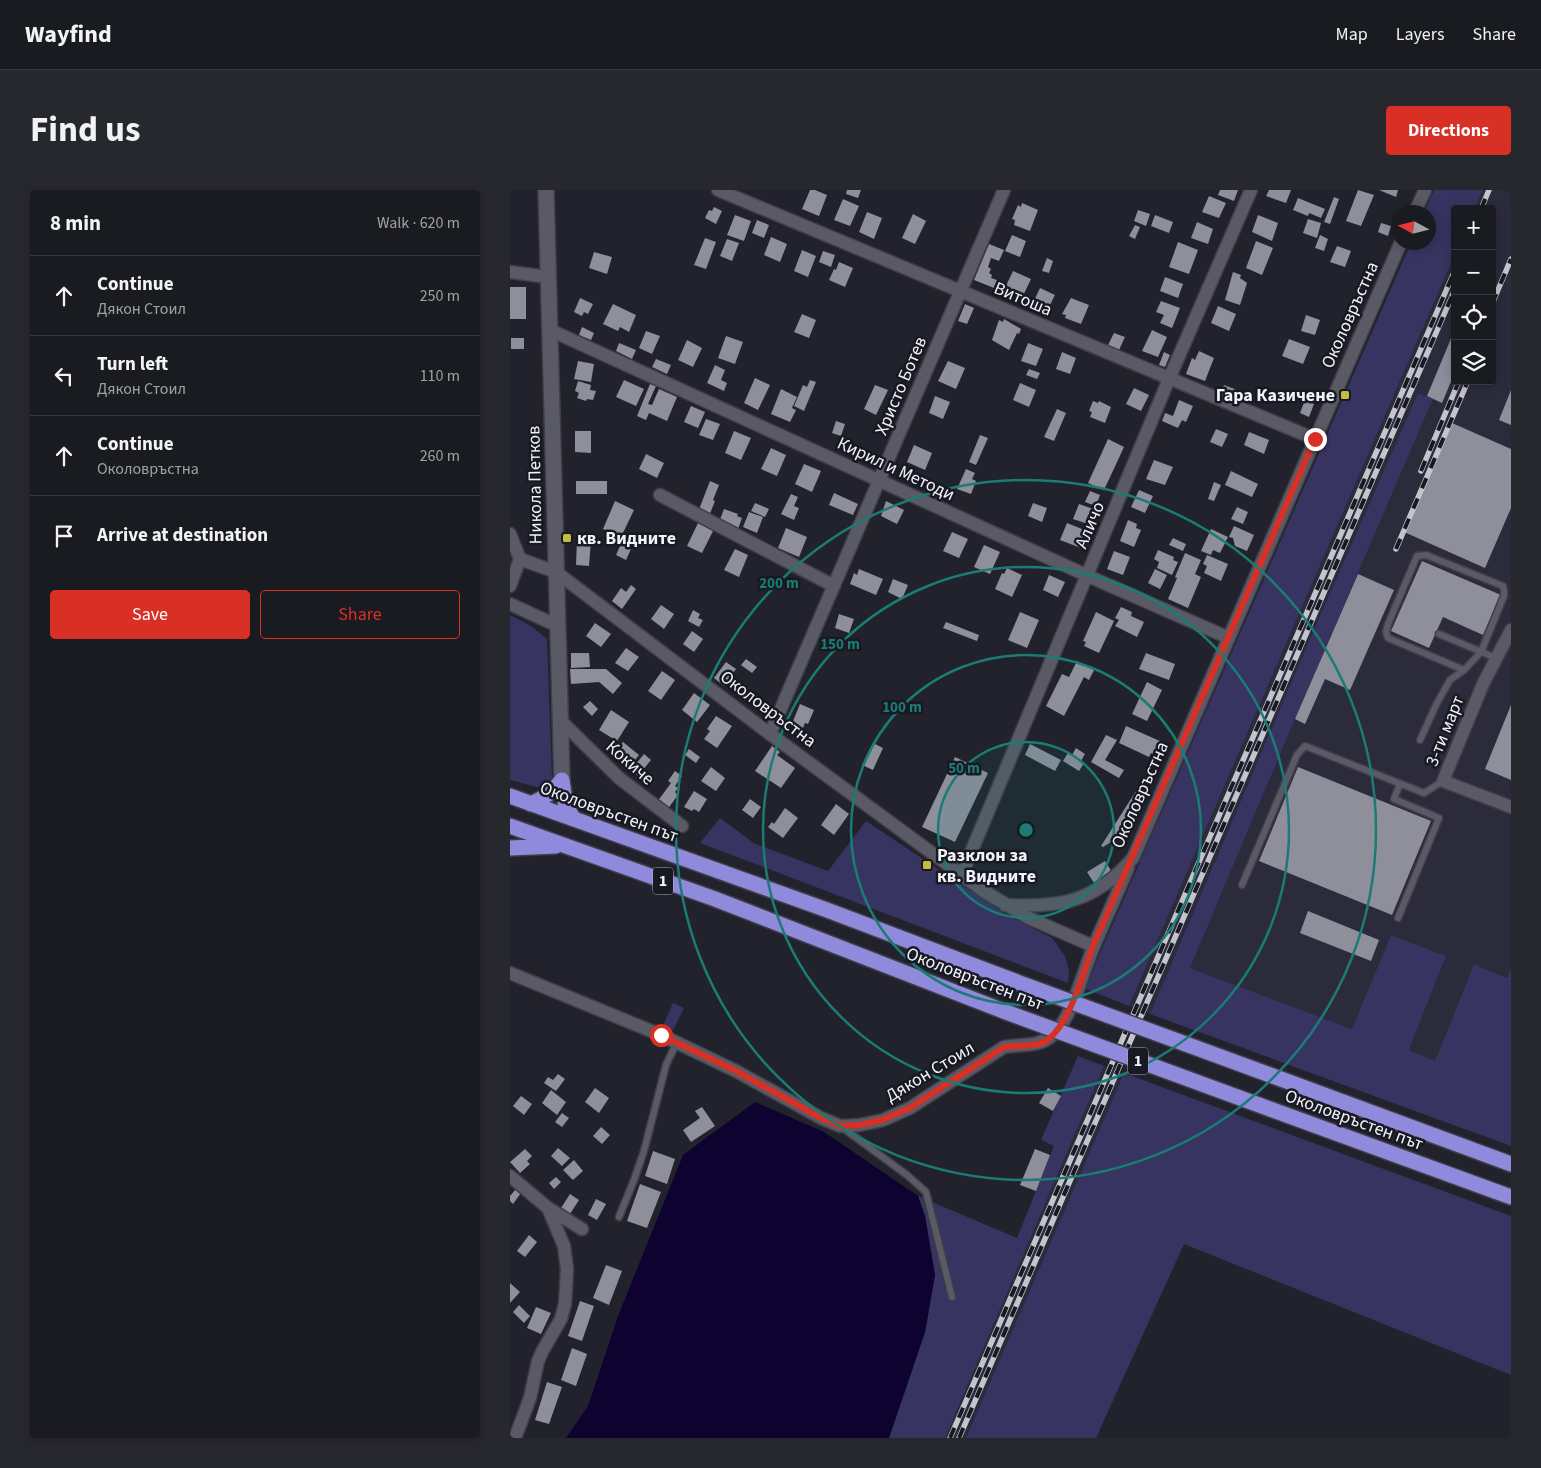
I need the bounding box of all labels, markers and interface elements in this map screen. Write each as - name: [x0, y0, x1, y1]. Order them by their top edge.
- text: Wayfind: [25, 17, 112, 52]
- text: Map: [1336, 22, 1368, 47]
- text: Layers: [1396, 22, 1445, 47]
- text: Share: [1473, 22, 1516, 47]
- text: Find us: [30, 105, 140, 155]
- button: Directions: [1386, 106, 1511, 155]
- north arrow: [1391, 205, 1436, 250]
- map controls: [1451, 205, 1496, 385]
- button: +: [1451, 205, 1496, 250]
- text: 8 min: [50, 208, 101, 238]
- text: Walk · 620 m: [377, 212, 460, 234]
- button: −: [1451, 250, 1496, 295]
- street label: Околовръстна: [1315, 258, 1385, 372]
- text: Continue: [97, 271, 174, 298]
- street label: Витоша: [990, 276, 1056, 322]
- icon: ahead: [50, 282, 78, 310]
- text: 250 m: [420, 285, 460, 307]
- button: locate: [1451, 295, 1496, 340]
- text: Дякон Стоил: [97, 298, 186, 320]
- street label: Христо Ботев: [869, 333, 933, 439]
- button: layers: [1451, 340, 1496, 385]
- text: Turn left: [97, 351, 168, 378]
- icon: left: [50, 362, 78, 390]
- text: 110 m: [420, 365, 460, 387]
- text: Дякон Стоил: [97, 378, 186, 400]
- place label: Гара Казичене: [1216, 383, 1335, 408]
- marker: Гара Казичене: [1339, 389, 1351, 401]
- street label: Никола Петков: [521, 425, 549, 545]
- route end: [1304, 428, 1327, 451]
- text: Continue: [97, 431, 174, 458]
- street label: Кирил и Методи: [833, 431, 959, 507]
- icon: ahead: [50, 442, 78, 470]
- text: 260 m: [420, 445, 460, 467]
- text: Околовръстна: [97, 458, 199, 480]
- street label: Аличо: [1069, 498, 1111, 552]
- icon: arrive: [50, 522, 78, 550]
- text: Arrive at destination: [97, 522, 268, 549]
- place label: кв. Видните: [577, 526, 676, 551]
- marker: кв. Видните: [561, 532, 573, 544]
- text: 200 m: [759, 573, 799, 594]
- button: Save: [50, 590, 250, 639]
- button: Share: [260, 590, 460, 639]
- text: 150 m: [820, 634, 860, 655]
- street label: Околовръстна: [715, 665, 821, 753]
- street label: 3-ти март: [1419, 692, 1471, 770]
- text: 100 m: [882, 697, 922, 718]
- street label: Кокиче: [600, 735, 660, 791]
- street label: Околовръстна: [1105, 738, 1175, 852]
- text: 50 m: [948, 758, 980, 779]
- street label: Околовръстен път: [536, 775, 682, 849]
- centre of rings: [1017, 821, 1035, 839]
- place label: Разклон за кв. Видните: [937, 843, 1036, 889]
- marker: Разклон за кв. Видните: [921, 859, 933, 871]
- road number: 1: [653, 868, 673, 894]
- street label: Околовръстен път: [903, 941, 1047, 1017]
- route start: [650, 1024, 673, 1047]
- street label: Дякон Стоил: [881, 1035, 979, 1109]
- road number: 1: [1128, 1048, 1148, 1074]
- street label: Околовръстен път: [1281, 1083, 1427, 1157]

